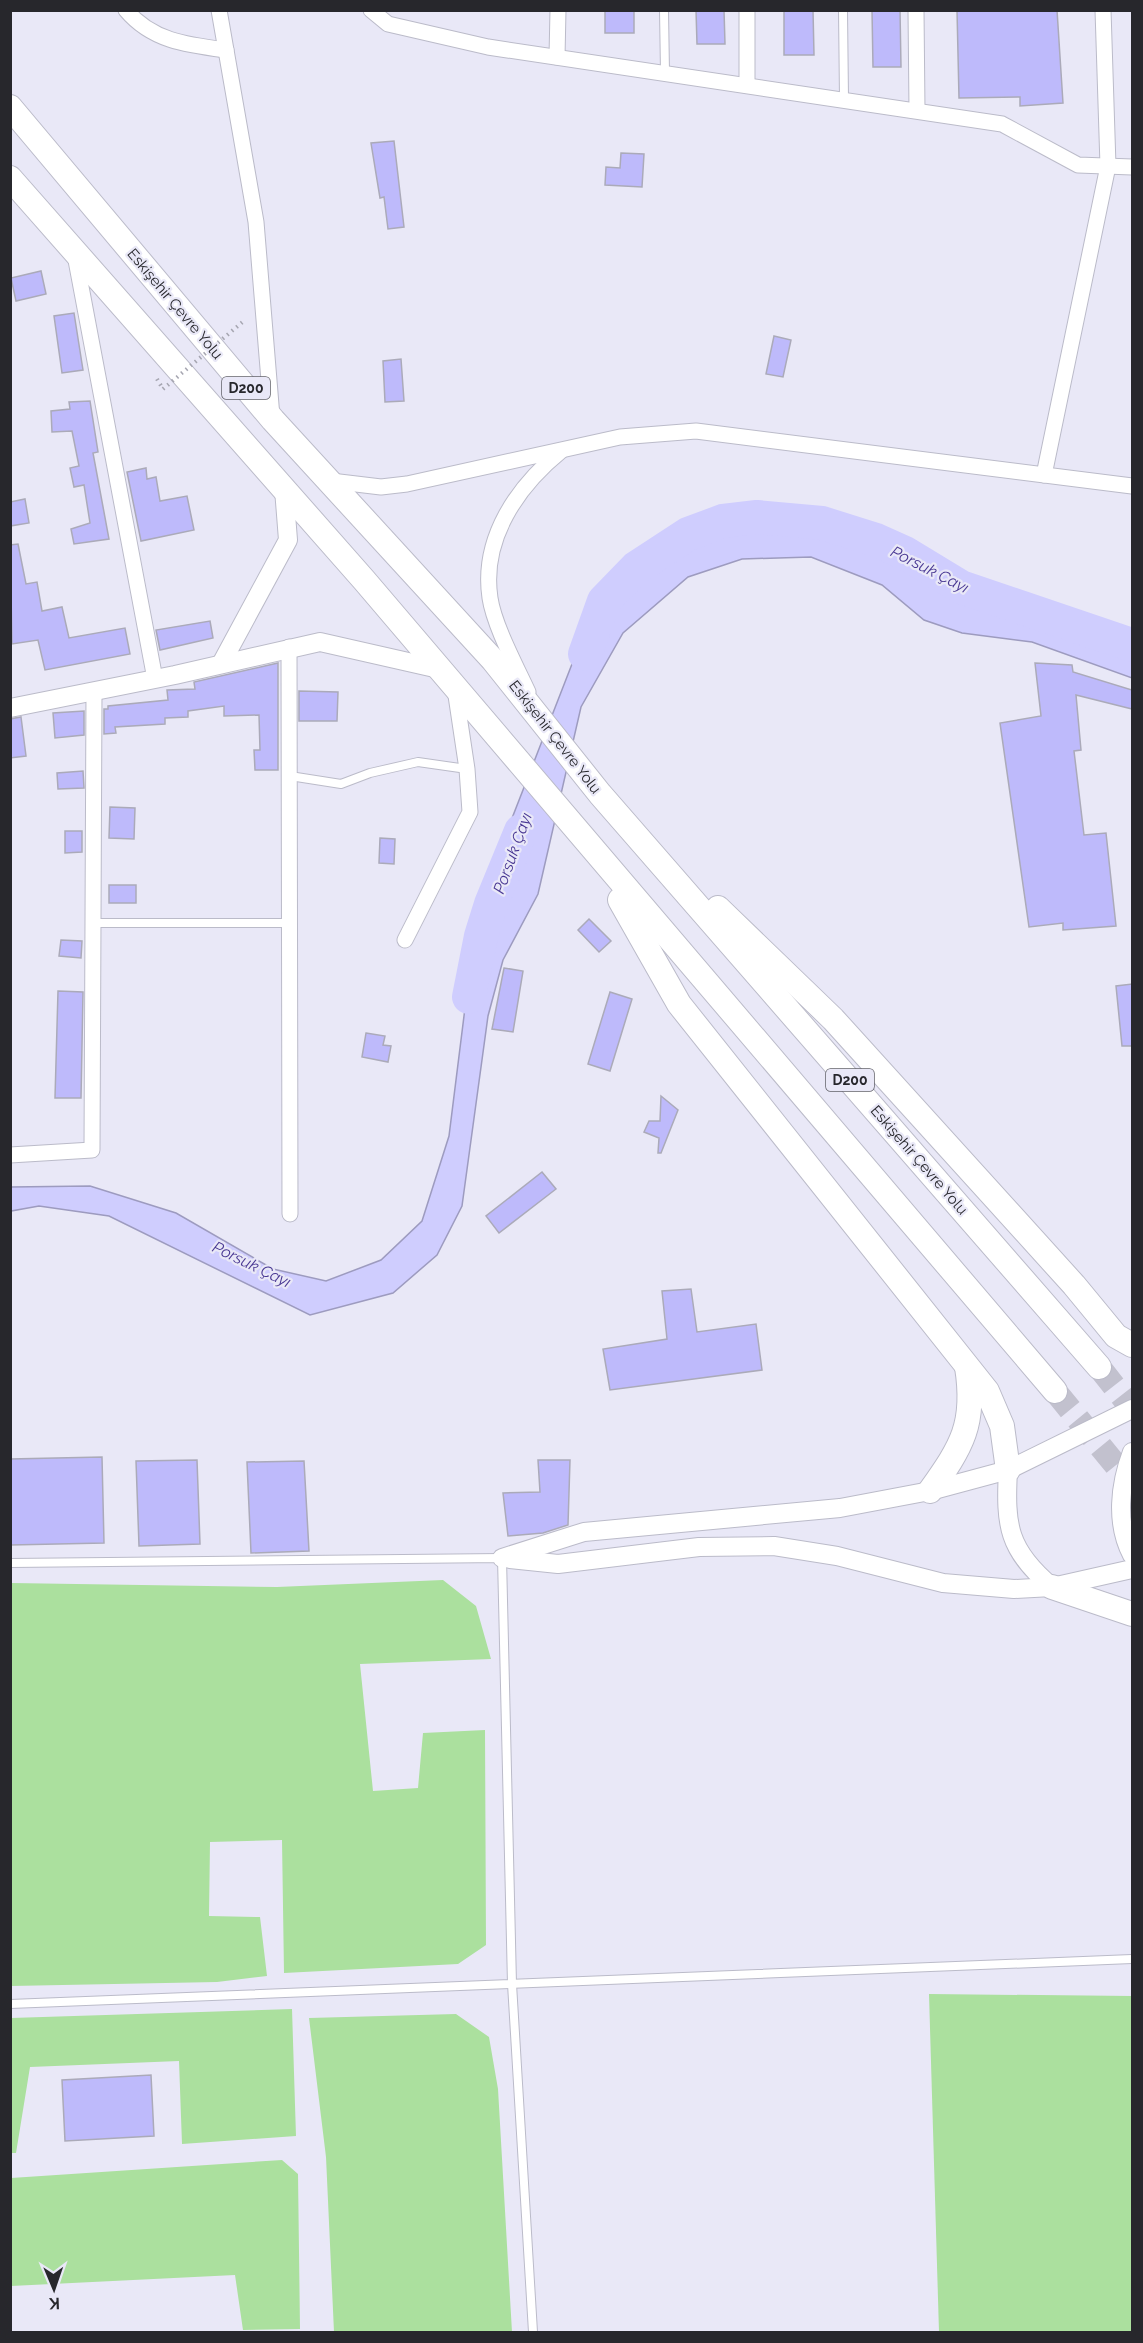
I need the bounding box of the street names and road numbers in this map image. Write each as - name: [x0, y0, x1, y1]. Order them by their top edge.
- street label: Eskişehir Çevre Yolu: [124, 245, 227, 363]
- road number: D200: [222, 377, 270, 399]
- street label: Eskişehir Çevre Yolu: [505, 677, 605, 797]
- road number: D200: [826, 1069, 874, 1091]
- street label: Eskişehir Çevre Yolu: [867, 1102, 971, 1218]

